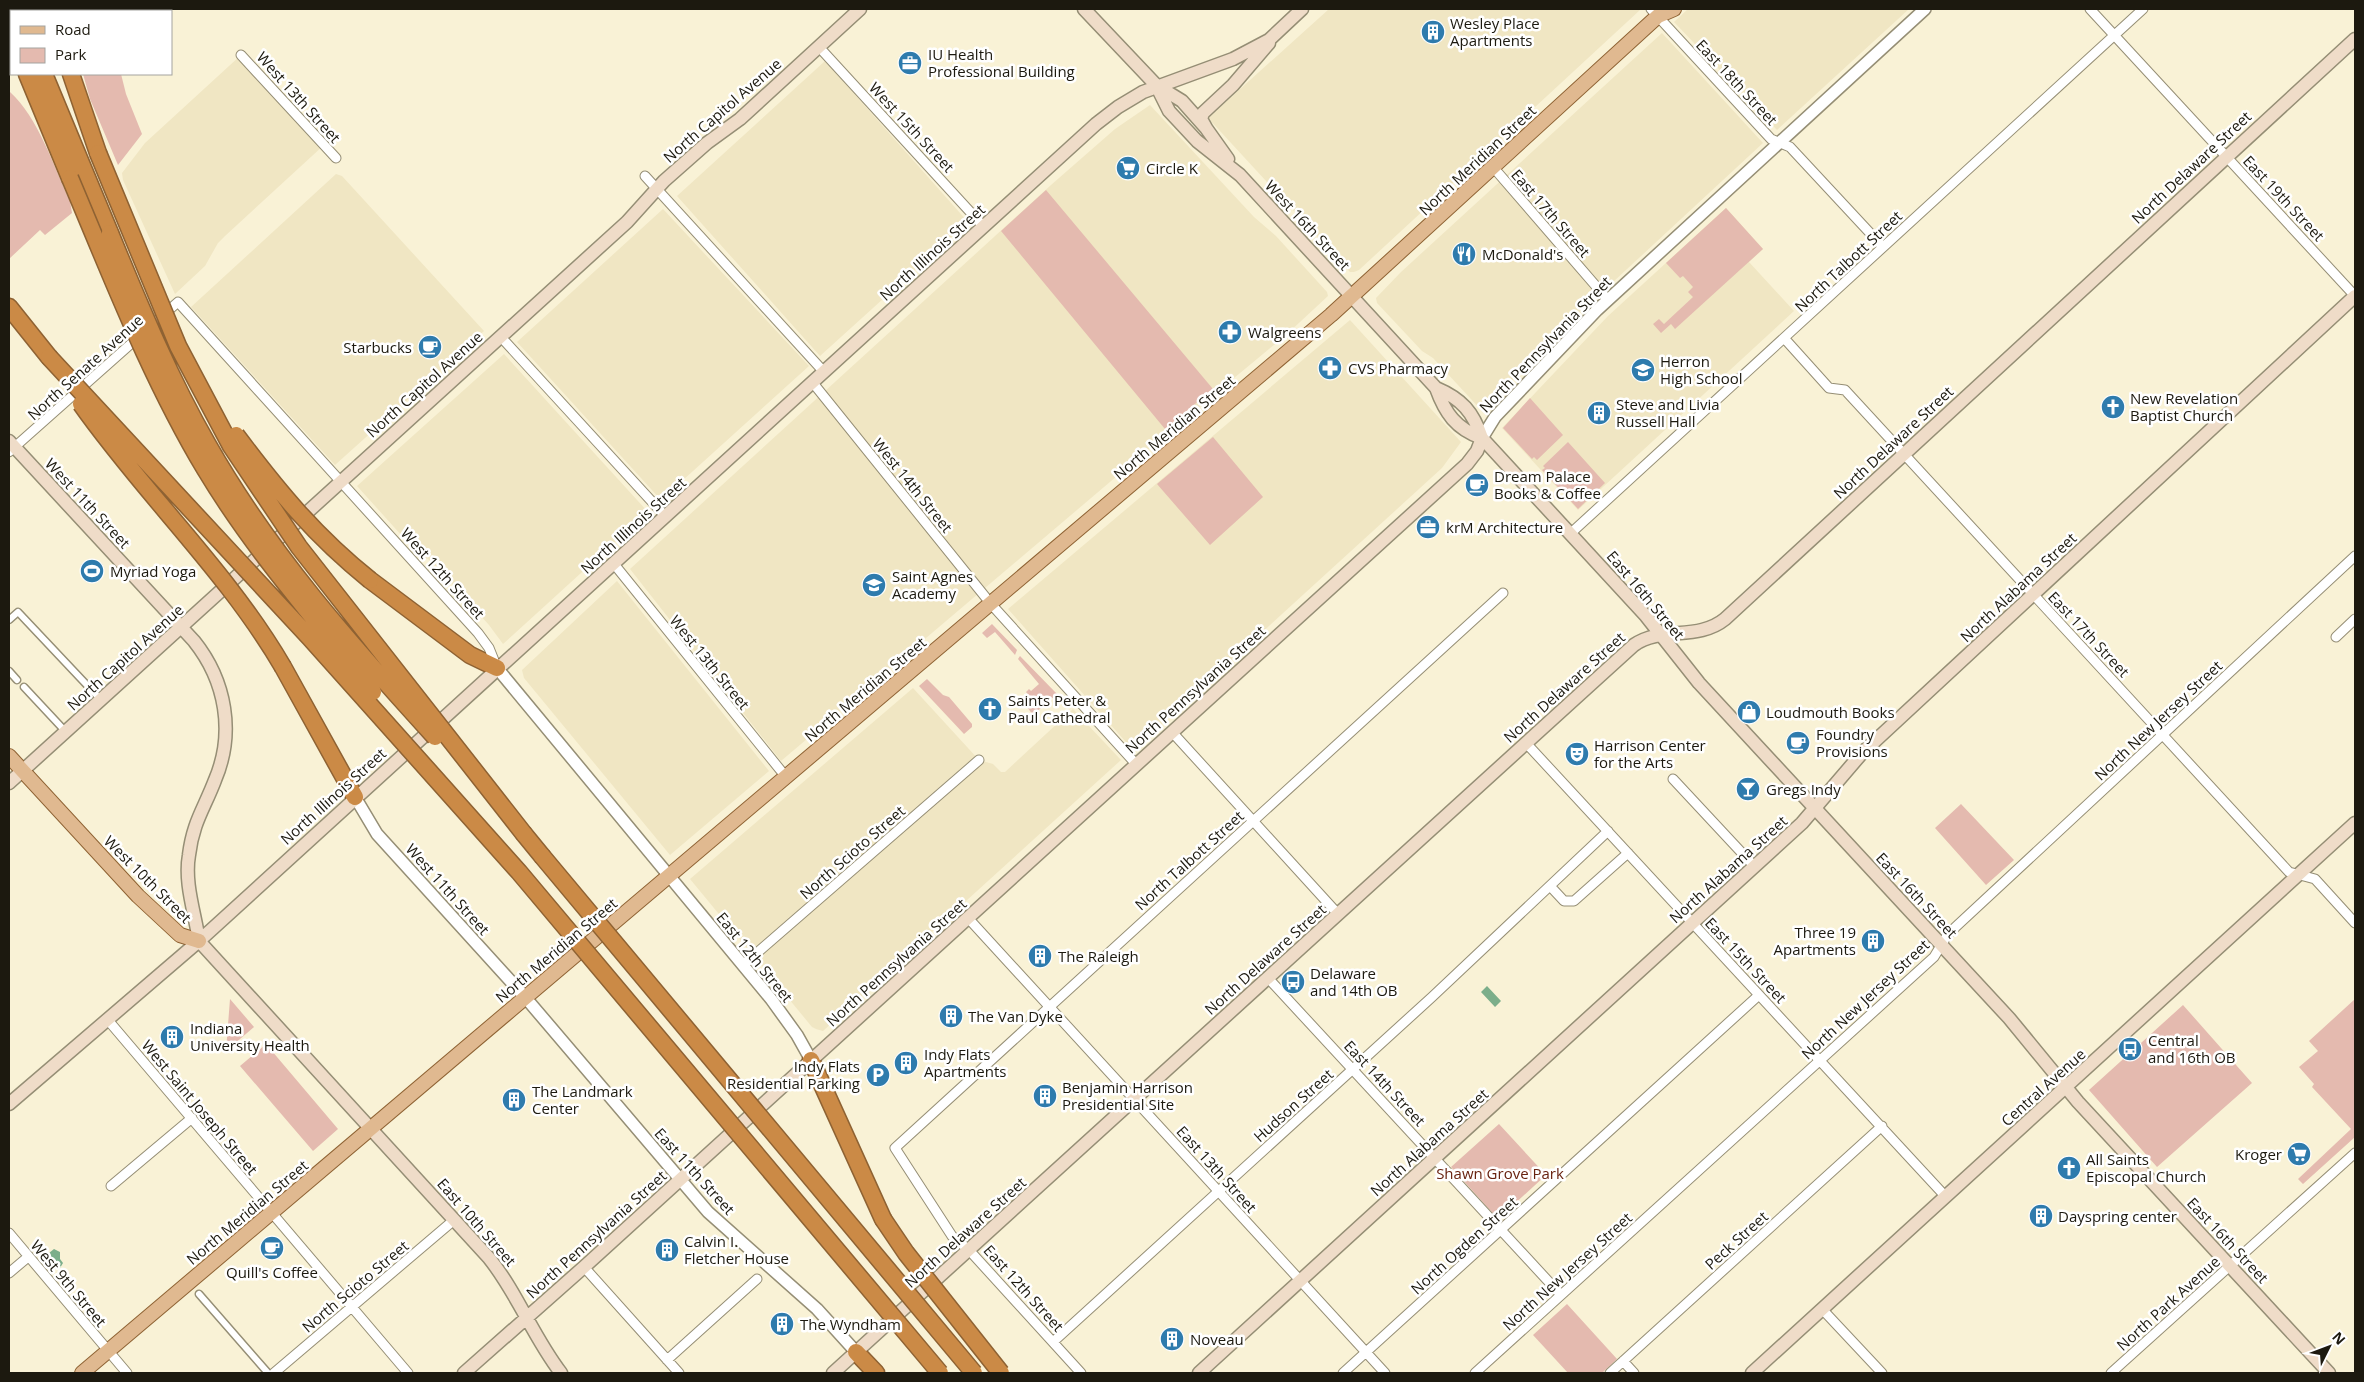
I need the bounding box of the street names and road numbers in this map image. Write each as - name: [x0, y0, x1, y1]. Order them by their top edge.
- street label: East 18th Street: [1692, 35, 1782, 129]
- street label: West 13th Street: [253, 47, 345, 147]
- street label: North Capitol Avenue: [659, 53, 785, 167]
- street label: West 15th Street: [865, 78, 959, 176]
- street label: North Meridian Street: [1414, 101, 1540, 219]
- street label: North Delaware Street: [2127, 106, 2255, 228]
- street label: East 19th Street: [2239, 151, 2329, 245]
- street label: East 17th Street: [1507, 165, 1595, 261]
- street label: West 16th Street: [1261, 176, 1355, 274]
- street label: North Illinois Street: [875, 199, 989, 305]
- street label: North Talbott Street: [1790, 206, 1906, 316]
- street label: North Pennsylvania Street: [1475, 272, 1615, 416]
- street label: North Senate Avenue: [23, 310, 147, 424]
- street label: North Capitol Avenue: [362, 326, 486, 442]
- street label: North Meridian Street: [1109, 370, 1239, 484]
- street label: North Delaware Street: [1829, 381, 1957, 503]
- street label: West 14th Street: [869, 434, 957, 536]
- street label: West 11th Street: [41, 454, 135, 552]
- street label: North Illinois Street: [576, 472, 690, 578]
- street label: West 12th Street: [397, 523, 489, 623]
- street label: North Alabama Street: [1956, 528, 2080, 646]
- street label: East 16th Street: [1603, 546, 1689, 644]
- street label: East 17th Street: [2044, 587, 2134, 681]
- street label: North Capitol Avenue: [63, 599, 187, 715]
- street label: West 13th Street: [666, 611, 754, 713]
- street label: North Pennsylvania Street: [1121, 621, 1269, 757]
- street label: North Delaware Street: [1499, 627, 1629, 747]
- street label: North Meridian Street: [800, 632, 930, 746]
- street label: North New Jersey Street: [2090, 656, 2226, 784]
- street label: North Illinois Street: [276, 743, 390, 849]
- street label: North Scioto Street: [795, 801, 909, 903]
- street label: North Talbott Street: [1130, 806, 1248, 914]
- street label: North Alabama Street: [1665, 811, 1791, 927]
- street label: West 10th Street: [100, 831, 196, 927]
- street label: West 11th Street: [402, 839, 494, 939]
- street label: East 16th Street: [1872, 848, 1962, 942]
- street label: North Meridian Street: [491, 893, 621, 1007]
- street label: North Pennsylvania Street: [822, 894, 970, 1030]
- street label: North Delaware Street: [1200, 899, 1330, 1019]
- street label: East 12th Street: [712, 908, 798, 1006]
- street label: East 15th Street: [1701, 913, 1791, 1007]
- street label: North New Jersey Street: [1797, 935, 1933, 1063]
- street label: West Saint Joseph Street: [138, 1035, 262, 1179]
- street label: East 14th Street: [1340, 1036, 1430, 1130]
- street label: Central Avenue: [1997, 1044, 2089, 1130]
- street label: Hudson Street: [1249, 1064, 1337, 1146]
- street label: North Alabama Street: [1366, 1084, 1492, 1200]
- street label: East 13th Street: [1173, 1121, 1261, 1217]
- street label: East 11th Street: [651, 1123, 739, 1219]
- street label: North Meridian Street: [182, 1155, 312, 1269]
- street label: North Pennsylvania Street: [522, 1166, 670, 1302]
- street label: North Delaware Street: [900, 1172, 1030, 1292]
- street label: East 10th Street: [433, 1174, 521, 1270]
- street label: North Ogden Street: [1406, 1192, 1522, 1298]
- street label: East 16th Street: [2183, 1193, 2273, 1287]
- street label: Peck Street: [1700, 1206, 1772, 1274]
- street label: North New Jersey Street: [1498, 1207, 1636, 1335]
- street label: West 9th Street: [27, 1235, 111, 1331]
- street label: North Scioto Street: [298, 1236, 412, 1336]
- street label: East 12th Street: [980, 1240, 1068, 1336]
- street label: North Park Avenue: [2112, 1251, 2224, 1355]

